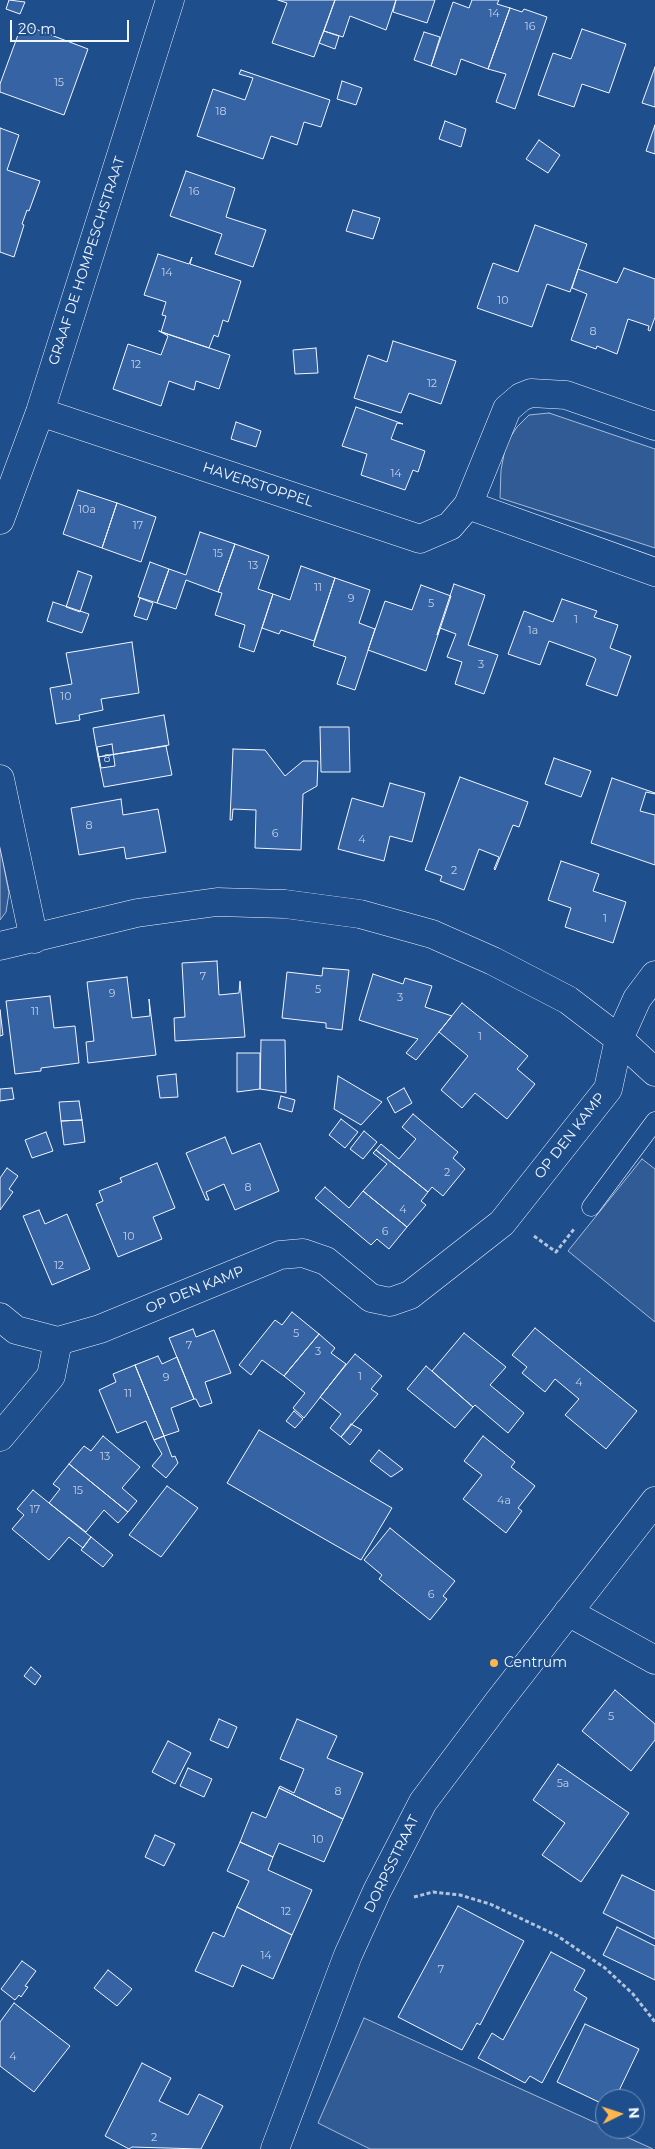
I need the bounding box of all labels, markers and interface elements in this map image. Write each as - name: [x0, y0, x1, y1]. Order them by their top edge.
- house number: 14: [488, 7, 500, 21]
- scale bar: [12, 10, 131, 42]
- text: 20 m: [18, 19, 56, 38]
- house number: 16: [525, 20, 535, 34]
- house number: 15: [54, 76, 64, 90]
- house number: 18: [216, 105, 226, 119]
- street label: GRAAF DE HOMPESCHSTRAAT: [45, 155, 129, 367]
- house number: 16: [189, 185, 199, 199]
- house number: 14: [161, 266, 173, 280]
- house number: 10: [497, 294, 509, 308]
- house number: 8: [589, 325, 597, 339]
- house number: 12: [131, 358, 141, 372]
- house number: 12: [427, 377, 437, 391]
- street label: HAVERSTOPPEL: [200, 459, 316, 511]
- house number: 14: [390, 467, 402, 481]
- house number: 10a: [78, 503, 96, 517]
- house number: 17: [133, 519, 143, 533]
- house number: 15: [213, 547, 223, 561]
- house number: 13: [248, 559, 258, 573]
- house number: 11: [314, 581, 322, 595]
- house number: 9: [348, 592, 354, 606]
- house number: 5: [428, 597, 434, 611]
- house number: 1: [574, 613, 578, 627]
- house number: 1a: [528, 624, 538, 638]
- house number: 3: [478, 658, 484, 672]
- house number: 10: [60, 690, 72, 704]
- house number: 8: [103, 752, 111, 766]
- house number: 8: [85, 819, 93, 833]
- house number: 6: [272, 827, 278, 841]
- house number: 4: [358, 833, 366, 847]
- house number: 2: [451, 864, 457, 878]
- house number: 1: [603, 912, 607, 926]
- house number: 7: [200, 970, 206, 984]
- house number: 5: [315, 983, 321, 997]
- house number: 9: [109, 987, 115, 1001]
- house number: 3: [397, 991, 403, 1005]
- house number: 11: [31, 1005, 39, 1019]
- house number: 1: [478, 1030, 482, 1044]
- street label: OP DEN KAMP: [531, 1090, 609, 1182]
- house number: 2: [444, 1166, 450, 1180]
- house number: 8: [244, 1181, 252, 1195]
- house number: 4: [399, 1203, 407, 1217]
- house number: 6: [382, 1225, 388, 1239]
- house number: 10: [123, 1230, 135, 1244]
- house number: 12: [54, 1259, 64, 1273]
- street label: OP DEN KAMP: [143, 1263, 247, 1317]
- house number: 5: [293, 1327, 299, 1341]
- house number: 7: [186, 1339, 192, 1353]
- house number: 3: [315, 1345, 321, 1359]
- house number: 1: [358, 1370, 362, 1384]
- house number: 9: [163, 1371, 169, 1385]
- house number: 4: [575, 1376, 583, 1390]
- house number: 11: [124, 1387, 132, 1401]
- house number: 13: [100, 1450, 110, 1464]
- house number: 15: [73, 1484, 83, 1498]
- house number: 4a: [497, 1494, 511, 1508]
- house number: 17: [30, 1503, 40, 1517]
- house number: 6: [428, 1588, 434, 1602]
- place label: Centrum: [504, 1655, 567, 1671]
- marker: Centrum: [488, 1657, 500, 1669]
- house number: 5: [608, 1710, 614, 1724]
- house number: 5a: [557, 1777, 569, 1791]
- house number: 8: [334, 1785, 342, 1799]
- street label: DORPSSTRAAT: [361, 1812, 423, 1916]
- house number: 10: [312, 1833, 324, 1847]
- house number: 12: [281, 1905, 291, 1919]
- house number: 14: [260, 1949, 272, 1963]
- house number: 7: [438, 1963, 444, 1977]
- house number: 4: [9, 2050, 17, 2064]
- north arrow: [595, 2089, 645, 2139]
- text: N: [625, 2107, 643, 2119]
- house number: 2: [151, 2131, 157, 2145]

